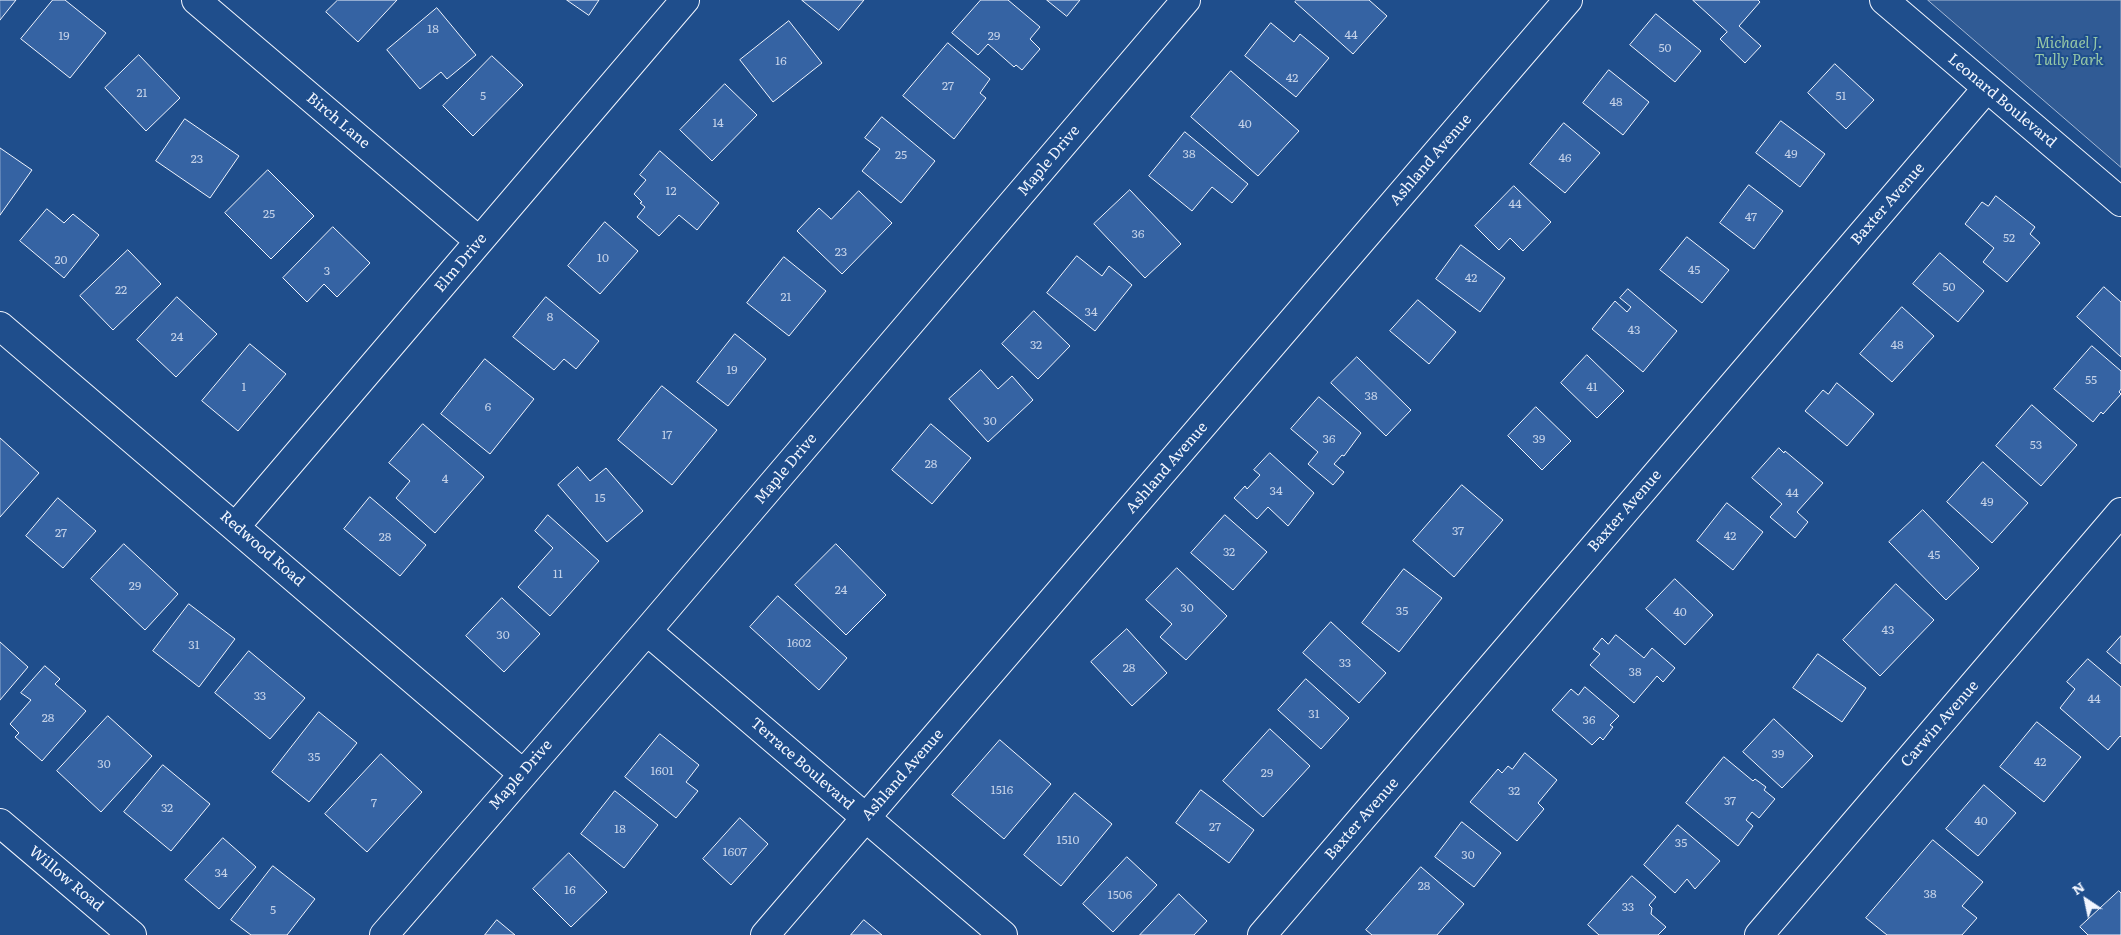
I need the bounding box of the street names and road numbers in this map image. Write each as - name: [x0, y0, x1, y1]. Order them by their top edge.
- street label: Leonard Boulevard: [1944, 50, 2060, 152]
- street label: Birch Lane: [303, 89, 373, 153]
- street label: Ashland Avenue: [1386, 111, 1476, 209]
- street label: Maple Drive: [1014, 122, 1084, 200]
- street label: Baxter Avenue: [1848, 159, 1928, 249]
- street label: Elm Drive: [431, 230, 491, 296]
- street label: Ashland Avenue: [1122, 419, 1212, 517]
- street label: Maple Drive: [751, 430, 821, 508]
- street label: Baxter Avenue: [1585, 466, 1665, 556]
- street label: Redwood Road: [216, 507, 308, 591]
- street label: Carwin Avenue: [1897, 677, 1983, 771]
- street label: Terrace Boulevard: [747, 714, 857, 814]
- street label: Ashland Avenue: [858, 726, 948, 824]
- street label: Maple Drive: [486, 736, 556, 814]
- street label: Baxter Avenue: [1322, 774, 1402, 864]
- street label: Willow Road: [25, 843, 107, 915]

